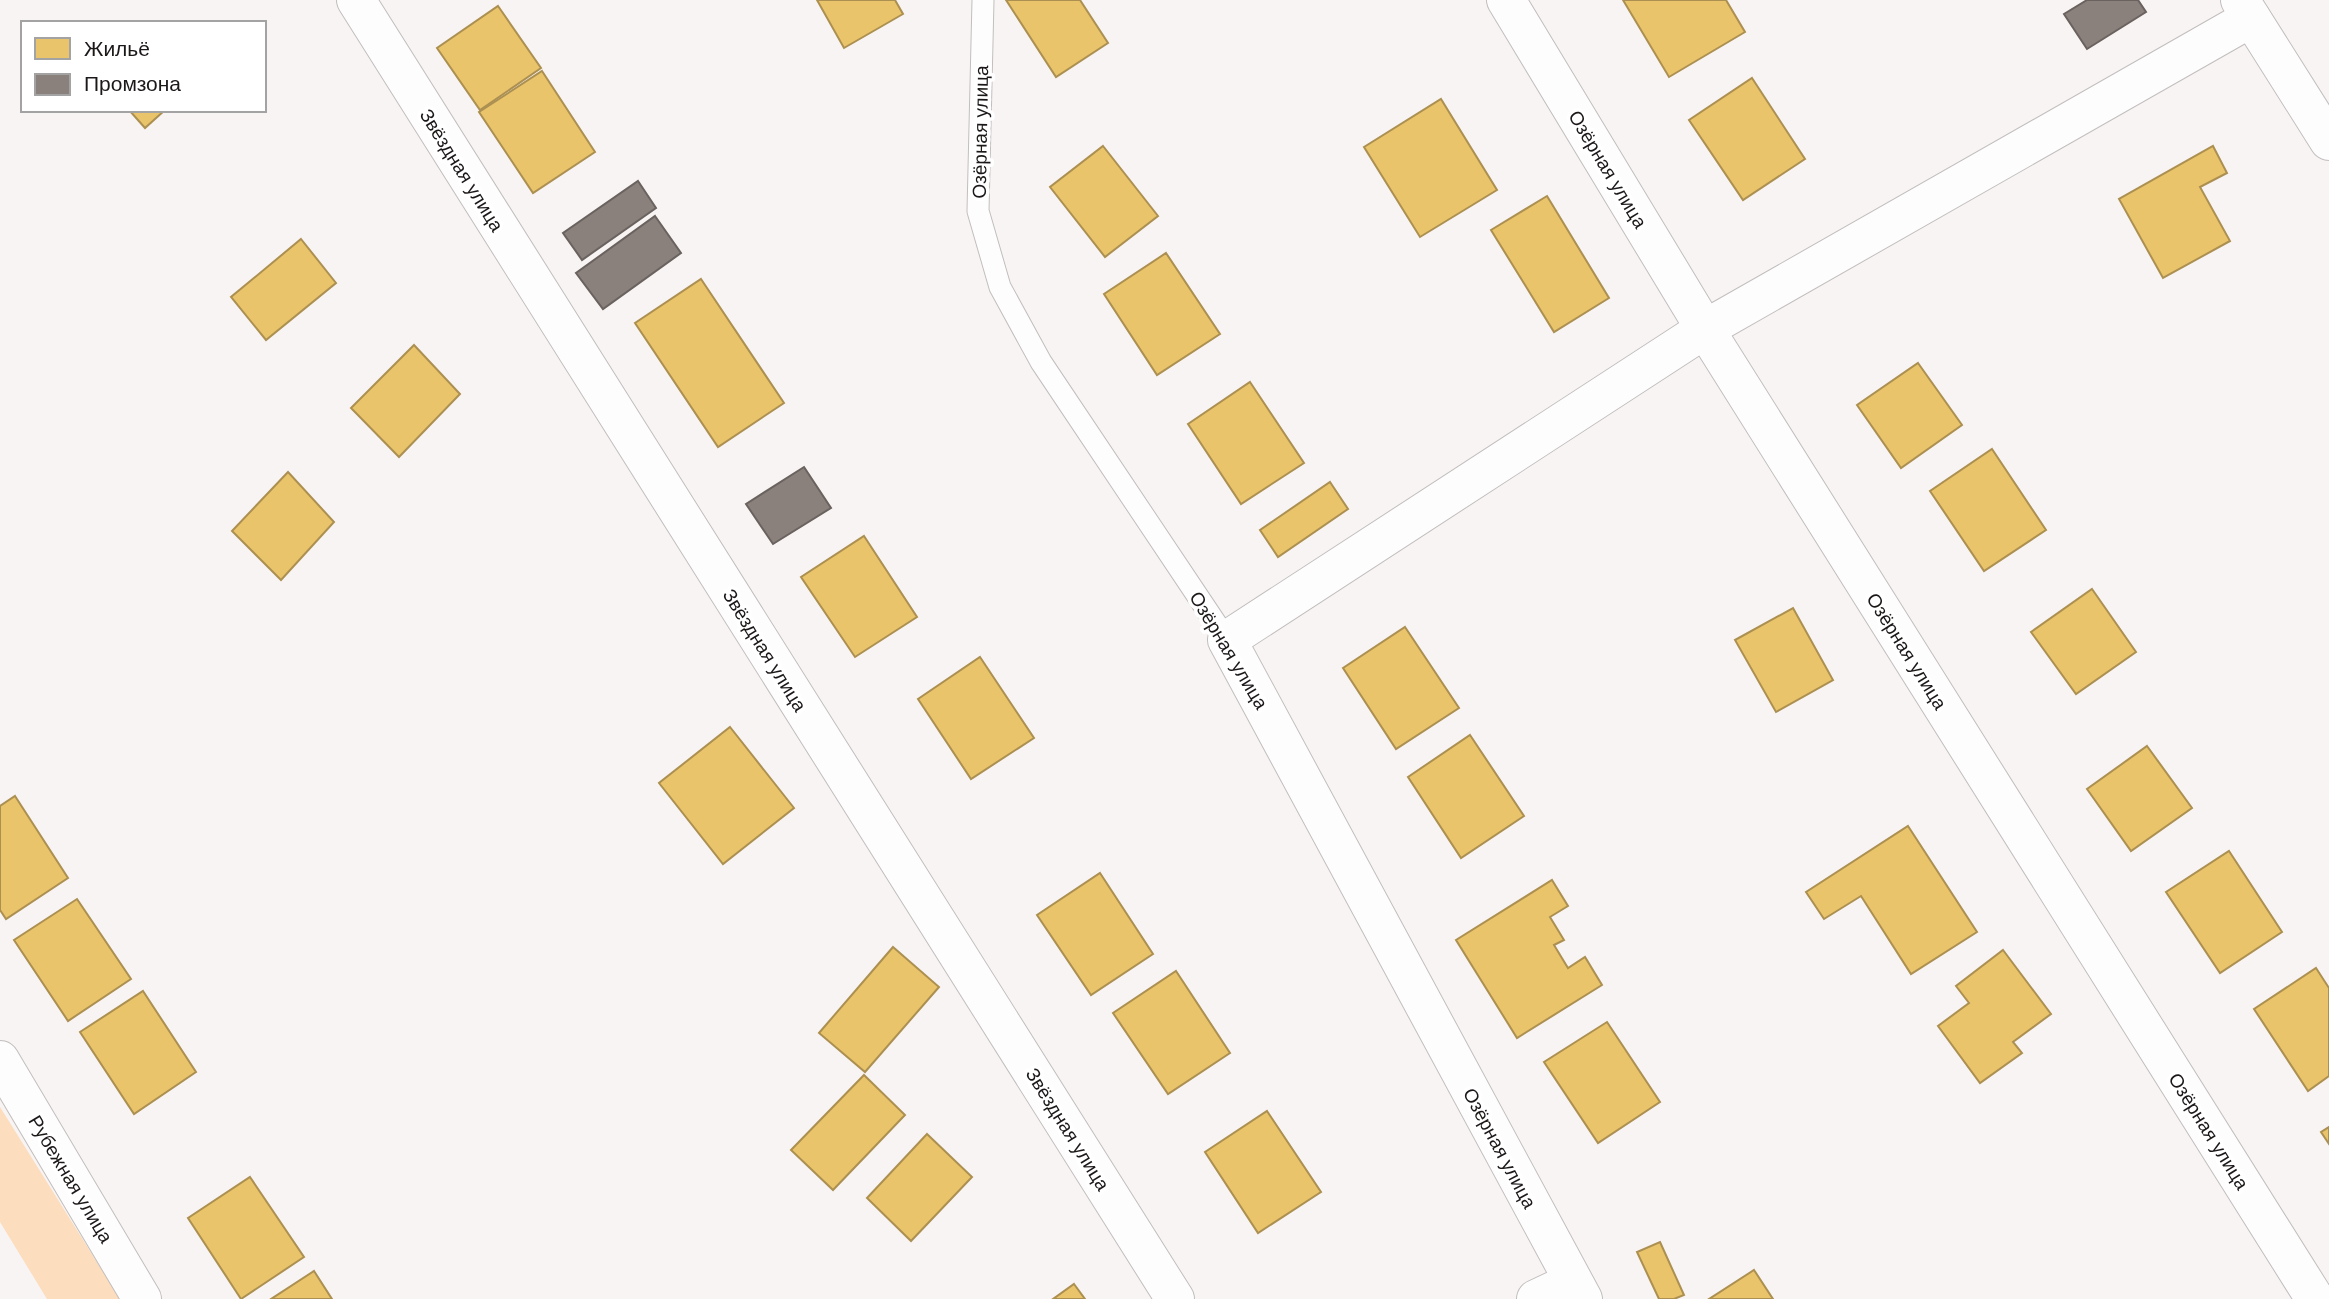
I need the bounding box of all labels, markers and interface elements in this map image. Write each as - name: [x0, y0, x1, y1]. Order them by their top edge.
- legend: [21, 21, 266, 112]
- text: Жильё: [84, 35, 150, 63]
- street label: Озёрная улица: [967, 65, 994, 199]
- text: Промзона: [84, 70, 181, 98]
- street label: Звёздная улица: [414, 104, 510, 237]
- street label: Озёрная улица: [1563, 106, 1653, 233]
- street label: Звёздная улица: [717, 584, 813, 717]
- street label: Озёрная улица: [1184, 587, 1274, 714]
- street label: Озёрная улица: [1861, 588, 1953, 715]
- street label: Звёздная улица: [1020, 1063, 1116, 1196]
- street label: Озёрная улица: [2163, 1068, 2255, 1195]
- street label: Озёрная улица: [1457, 1084, 1542, 1213]
- street label: Рубежная улица: [23, 1111, 119, 1248]

